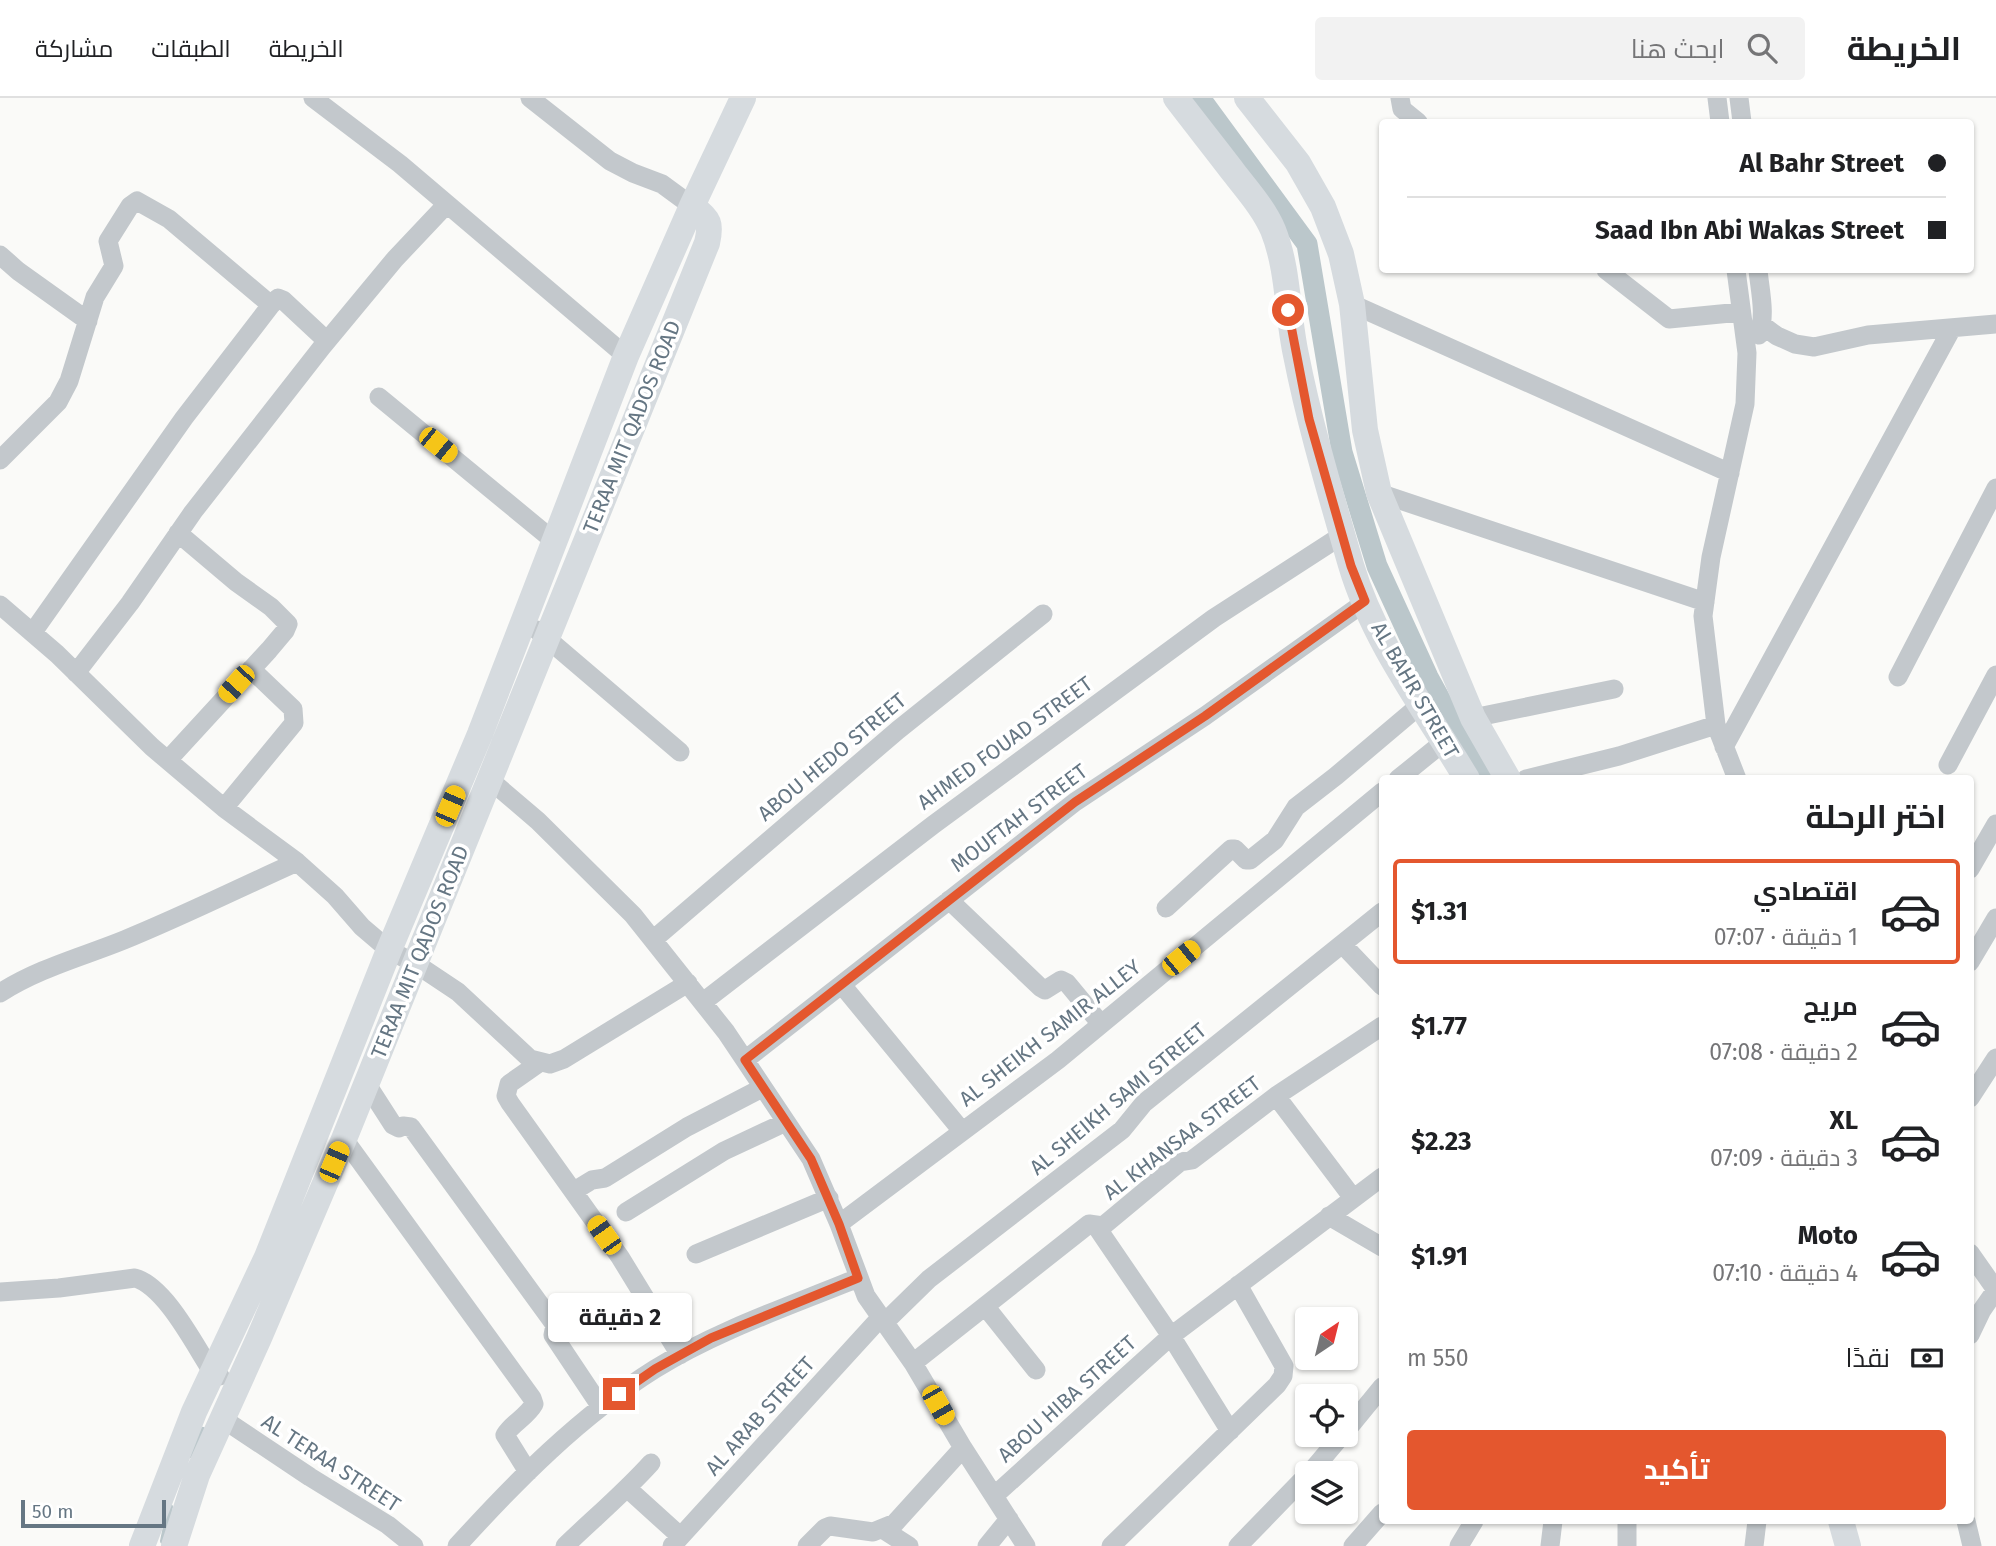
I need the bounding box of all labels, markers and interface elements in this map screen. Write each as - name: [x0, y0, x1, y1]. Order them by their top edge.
- search box: [1315, 17, 1805, 80]
- icon: search: [1743, 29, 1781, 67]
- text: الخريطة: [1847, 29, 1961, 69]
- text: ابحث هنا: [1631, 34, 1725, 65]
- text: مشاركة: [35, 35, 113, 63]
- text: الطبقات: [151, 35, 231, 63]
- text: الخريطة: [269, 35, 344, 63]
- text: Al Bahr Street: [1740, 148, 1904, 179]
- text: Saad Ibn Abi Wakas Street: [1595, 215, 1904, 246]
- route start: [1272, 294, 1304, 326]
- street label: TERAA MIT QADOS ROAD: [577, 317, 687, 537]
- car: [416, 424, 461, 466]
- street label: AL BAHR STREET: [1365, 617, 1465, 763]
- car: [215, 661, 258, 707]
- street label: AHMED FOUAD STREET: [912, 671, 1098, 815]
- street label: ABOU HEDO STREET: [752, 687, 912, 827]
- street label: MOUFTAH STREET: [946, 758, 1093, 878]
- car: [433, 783, 468, 829]
- text: اختر الرحلة: [1805, 798, 1946, 836]
- street label: TERAA MIT QADOS ROAD: [365, 842, 475, 1062]
- text: اقتصادي: [1753, 876, 1858, 907]
- icon: car: [1879, 880, 1942, 943]
- text: $1.31: [1411, 896, 1468, 927]
- text: 1 دقيقة · 07:07: [1714, 923, 1858, 951]
- car: [1159, 937, 1204, 979]
- street label: AL SHEIKH SAMIR ALLEY: [954, 954, 1146, 1112]
- text: مريح: [1803, 991, 1858, 1022]
- icon: car: [1879, 995, 1942, 1058]
- text: $1.77: [1411, 1011, 1467, 1042]
- street label: AL SHEIKH SAMI STREET: [1024, 1017, 1212, 1181]
- text: 2 دقيقة · 07:08: [1709, 1038, 1858, 1066]
- street label: AL KHANSAA STREET: [1098, 1070, 1266, 1206]
- text: XL: [1830, 1105, 1858, 1136]
- icon: car: [1879, 1110, 1942, 1173]
- text: $2.23: [1411, 1126, 1472, 1157]
- car: [317, 1139, 352, 1185]
- text: 3 دقيقة · 07:09: [1710, 1144, 1858, 1172]
- car: [584, 1212, 625, 1258]
- text: Moto: [1798, 1220, 1858, 1251]
- icon: car: [1879, 1225, 1942, 1288]
- text: $1.91: [1411, 1241, 1468, 1272]
- text: 4 دقيقة · 07:10: [1712, 1259, 1858, 1287]
- callout: 2 دقيقة: [547, 1292, 691, 1342]
- text: 2 دقيقة: [579, 1303, 661, 1331]
- north arrow: [1295, 1307, 1358, 1370]
- map controls: [1295, 1307, 1358, 1524]
- street label: ABOU HIBA STREET: [992, 1330, 1142, 1468]
- icon: cash: [1908, 1339, 1946, 1377]
- text: نقدًا: [1846, 1343, 1890, 1374]
- text: 550 m: [1407, 1344, 1469, 1372]
- street label: AL ARAB STREET: [700, 1351, 820, 1481]
- route end: [603, 1378, 635, 1410]
- car: [919, 1382, 958, 1428]
- button: locate: [1295, 1384, 1358, 1447]
- street label: AL TERAA STREET: [257, 1408, 405, 1518]
- button: تأكيد: [1407, 1430, 1946, 1510]
- button: layers: [1295, 1461, 1358, 1524]
- scale bar: [21, 1497, 166, 1529]
- text: 50 m: [32, 1500, 73, 1523]

